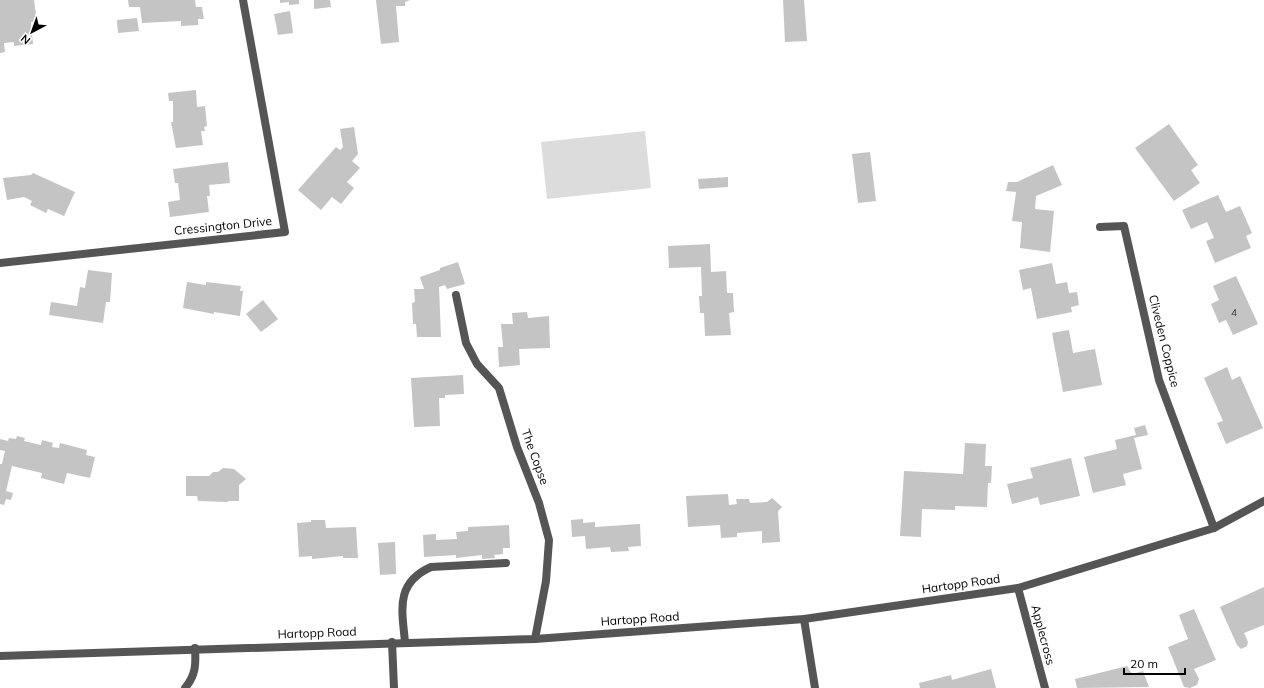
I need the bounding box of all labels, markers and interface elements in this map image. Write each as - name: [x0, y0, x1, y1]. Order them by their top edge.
- north arrow: [12, 12, 52, 52]
- text: N: [18, 32, 33, 48]
- street label: Cressington Drive: [173, 213, 273, 238]
- street label: Cliveden Coppice: [1146, 293, 1183, 389]
- house number: 4: [1231, 306, 1237, 319]
- street label: The Copse: [518, 427, 552, 487]
- street label: Hartopp Road: [921, 571, 1001, 596]
- street label: Applecross: [1028, 603, 1059, 667]
- street label: Hartopp Road: [600, 608, 680, 629]
- street label: Hartopp Road: [277, 624, 357, 641]
- scale bar: [1124, 650, 1185, 676]
- text: 20 m: [1130, 656, 1158, 671]

